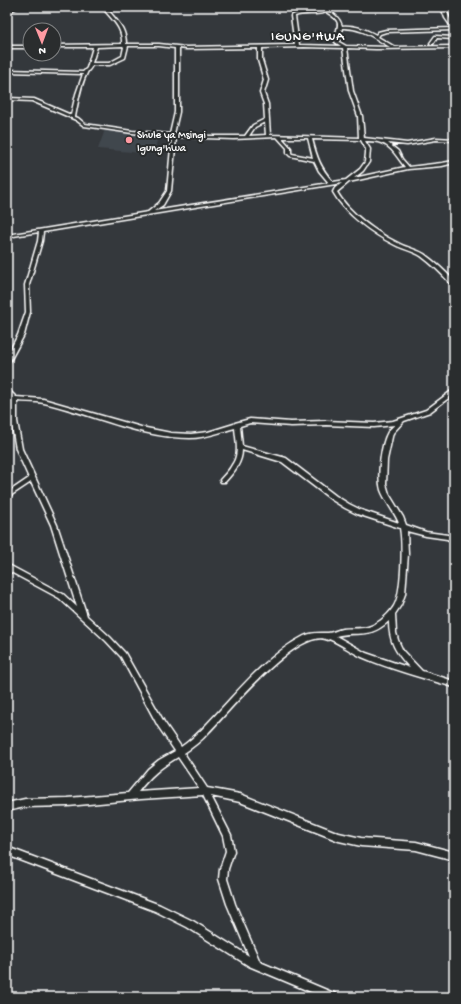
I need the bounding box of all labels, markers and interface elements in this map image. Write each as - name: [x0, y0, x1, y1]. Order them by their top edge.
- north arrow: [22, 22, 62, 62]
- district label: IGUNG'HWA: [271, 30, 345, 45]
- text: N: [38, 44, 46, 56]
- place label: Shule ya Msingi Igung'hwa: [137, 130, 206, 155]
- marker: Shule ya Msingi Igung'hwa: [124, 135, 134, 145]

